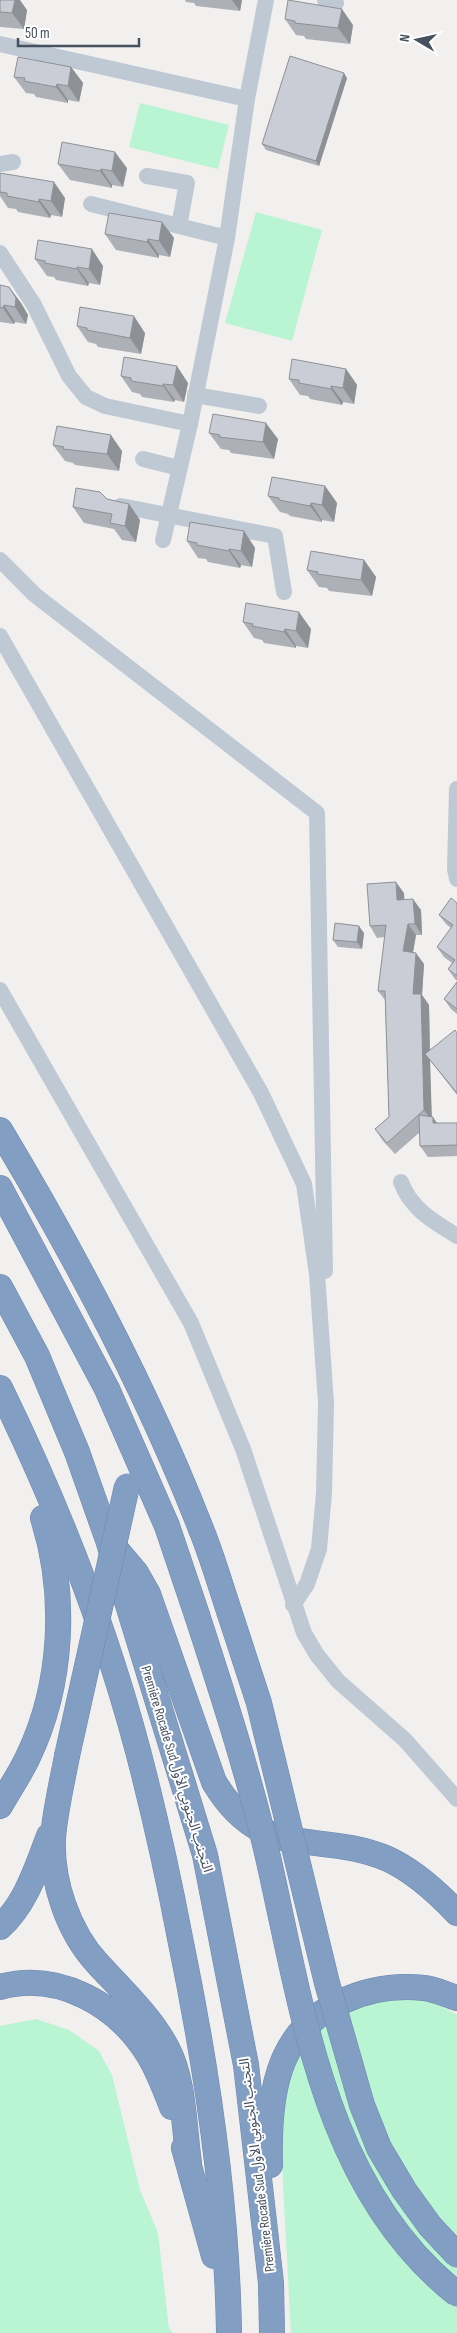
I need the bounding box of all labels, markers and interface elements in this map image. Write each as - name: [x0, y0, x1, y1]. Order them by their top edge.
- scale bar: [18, 15, 139, 47]
- north arrow: [392, 15, 442, 65]
- text: 50 m: [25, 24, 50, 43]
- text: N: [396, 33, 414, 43]
- street label: Première Rocade Sud التجنب الجنوبي الأول: [135, 1664, 217, 1875]
- street label: Première Rocade Sud التجنب الجنوبي الأول: [235, 2057, 281, 2273]

